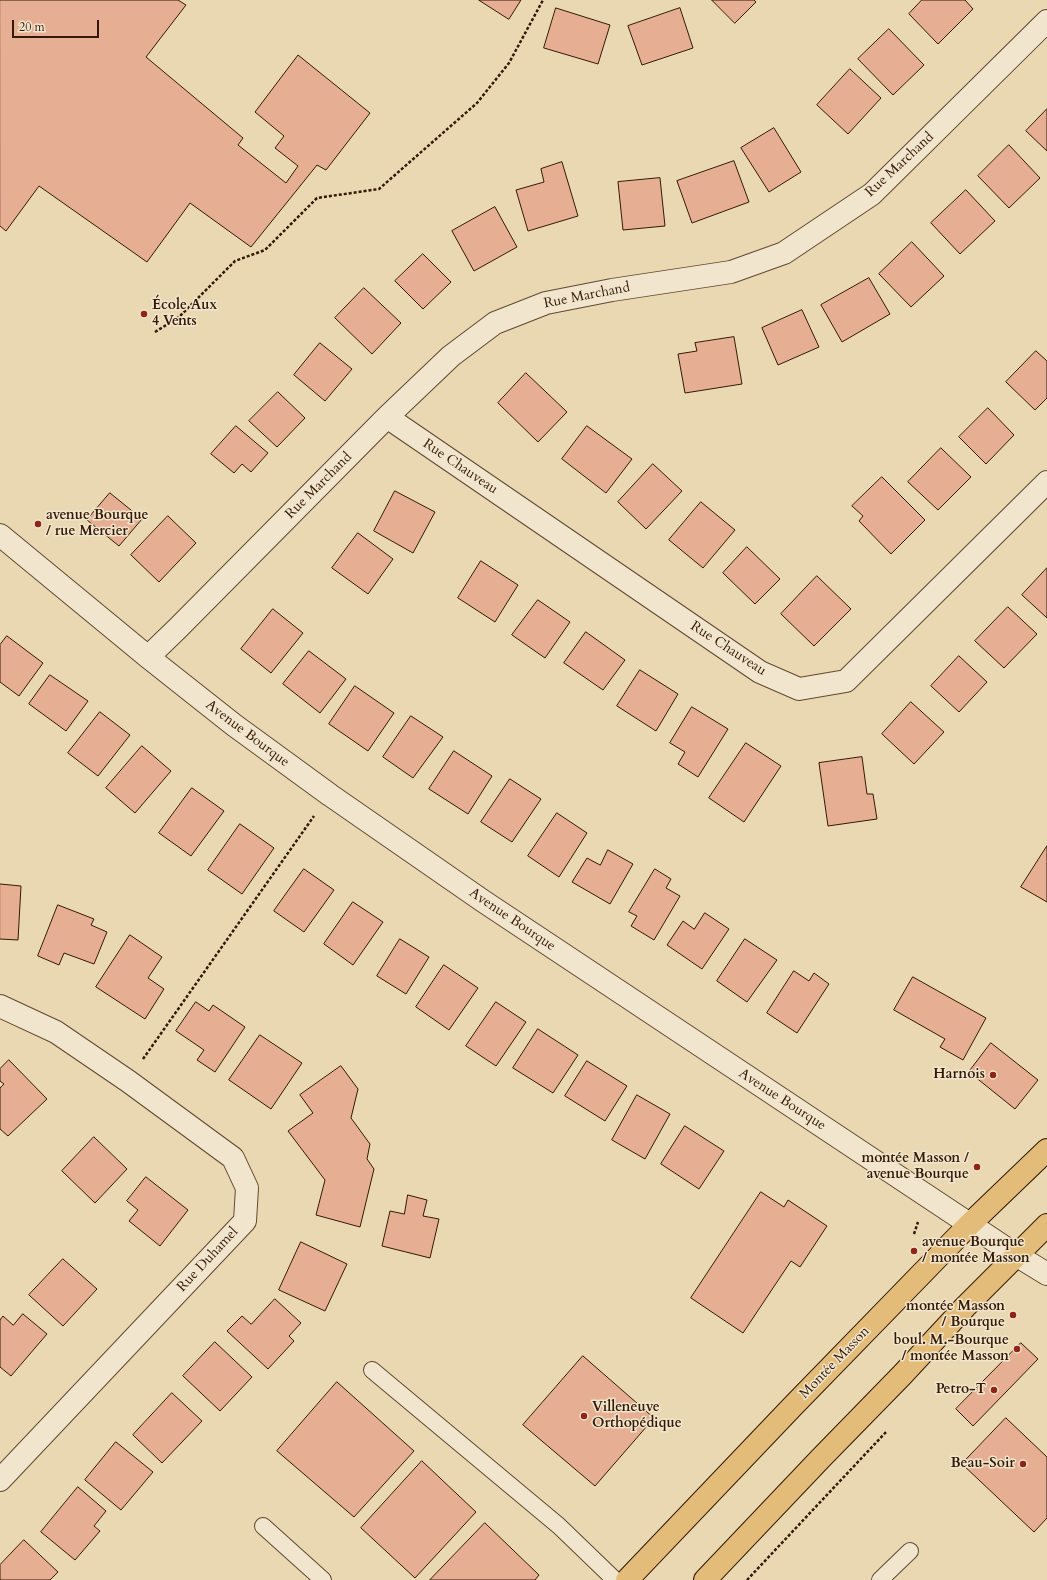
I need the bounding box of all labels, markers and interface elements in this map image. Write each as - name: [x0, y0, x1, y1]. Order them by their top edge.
- scale bar: [14, 12, 101, 38]
- text: 20 m: [19, 19, 45, 35]
- street label: Rue Marchand: [862, 129, 938, 201]
- street label: Rue Marchand: [543, 279, 631, 313]
- place label: École Aux 4 Vents: [152, 298, 217, 330]
- marker: École Aux 4 Vents: [139, 309, 149, 319]
- street label: Rue Chauveau: [419, 436, 501, 498]
- street label: Rue Marchand: [282, 449, 356, 523]
- place label: avenue Bourque / rue Mercier: [46, 508, 149, 540]
- marker: avenue Bourque / rue Mercier: [33, 519, 43, 529]
- street label: Rue Chauveau: [687, 618, 769, 680]
- street label: Avenue Bourque: [202, 697, 292, 771]
- street label: Avenue Bourque: [466, 885, 558, 955]
- street label: Avenue Bourque: [735, 1066, 829, 1134]
- place label: Harnois: [933, 1067, 985, 1083]
- marker: Harnois: [988, 1070, 998, 1080]
- place label: montée Masson / avenue Bourque: [861, 1151, 969, 1184]
- marker: montée Masson / avenue Bourque: [972, 1162, 982, 1172]
- street label: Rue Duhamel: [174, 1224, 242, 1296]
- place label: avenue Bourque / montée Masson: [922, 1235, 1030, 1268]
- marker: avenue Bourque / montée Masson: [909, 1246, 919, 1256]
- place label: montée Masson / Bourque: [906, 1299, 1005, 1332]
- marker: montée Masson / Bourque: [1008, 1310, 1018, 1320]
- street label: Montée Masson: [796, 1323, 874, 1403]
- place label: boul. M.-Bourque / montée Masson: [894, 1333, 1009, 1366]
- marker: boul. M.-Bourque / montée Masson: [1012, 1344, 1022, 1354]
- place label: Petro-T: [936, 1382, 986, 1398]
- marker: Petro-T: [989, 1385, 999, 1395]
- place label: Villeneuve Orthopédique: [592, 1400, 682, 1432]
- marker: Villeneuve Orthopédique: [579, 1411, 589, 1421]
- place label: Beau-Soir: [950, 1456, 1015, 1472]
- marker: Beau-Soir: [1018, 1459, 1028, 1469]

